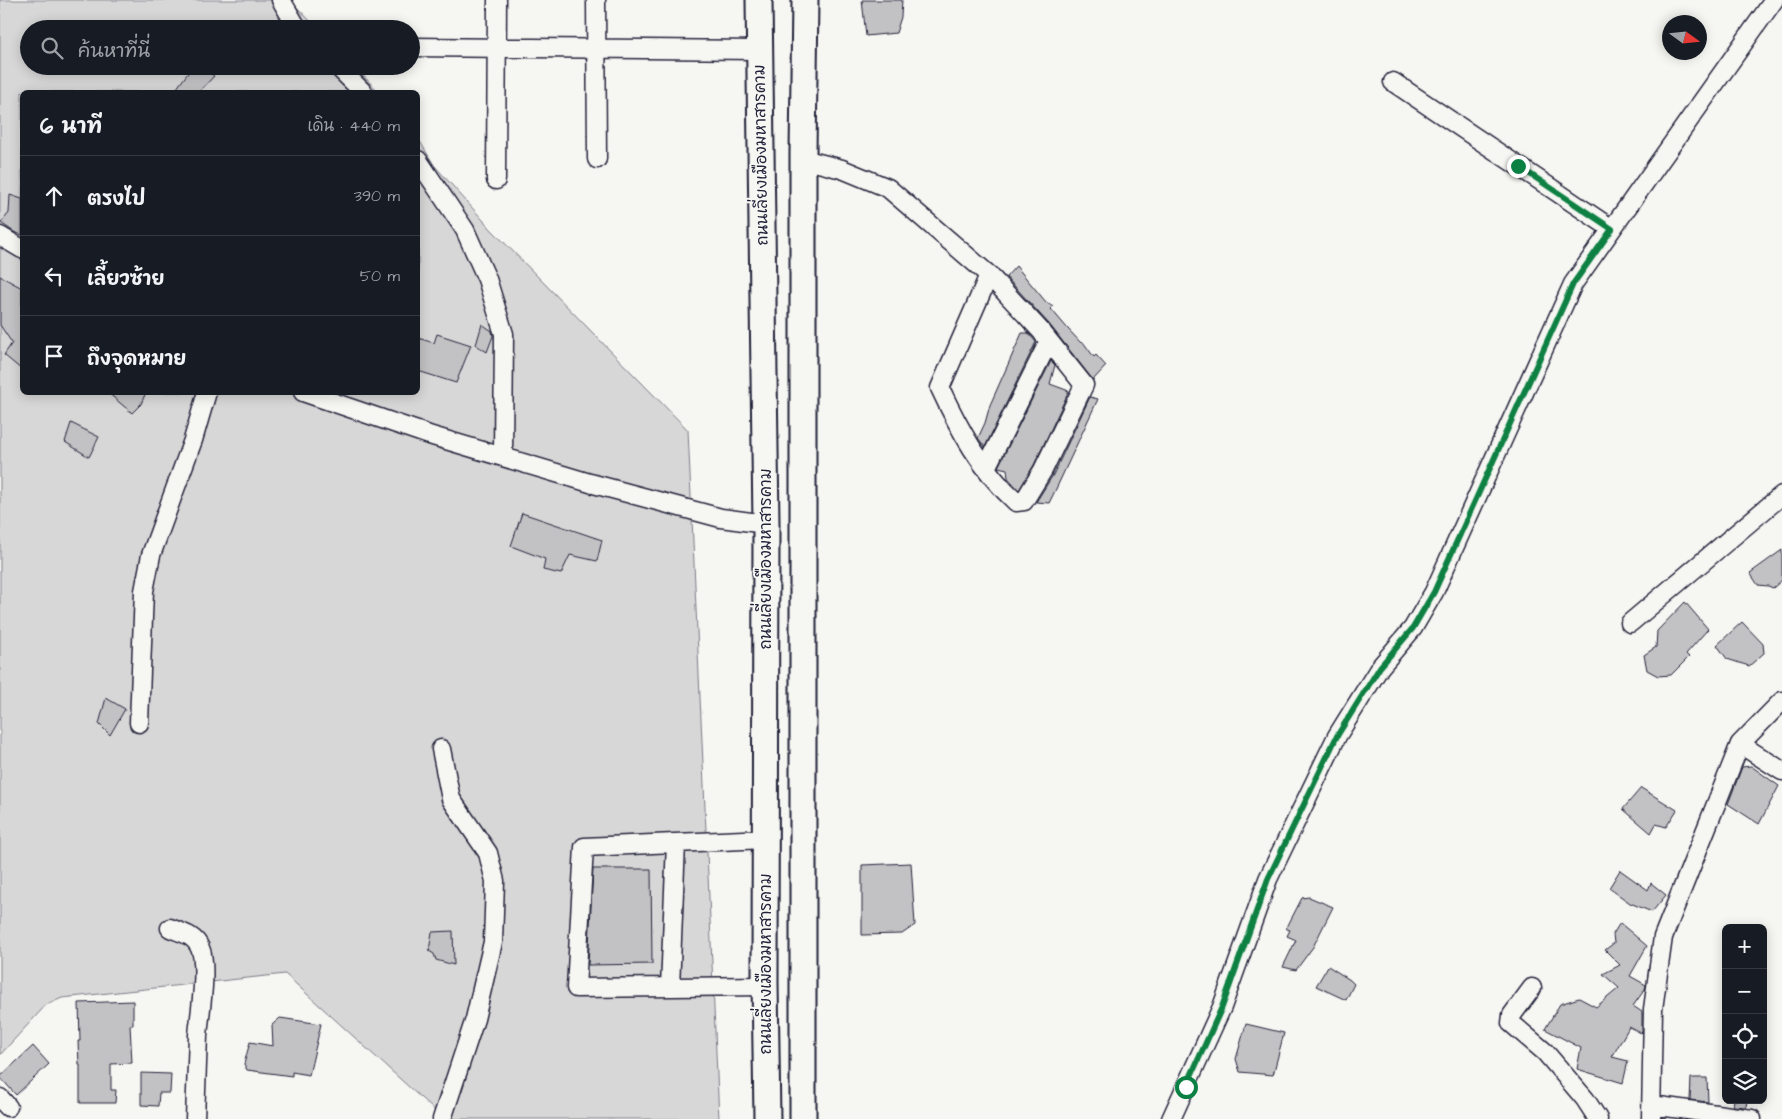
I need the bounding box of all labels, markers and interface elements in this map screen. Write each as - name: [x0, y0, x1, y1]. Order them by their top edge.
- north arrow: [1662, 15, 1707, 60]
- search box: [20, 20, 420, 75]
- icon: search: [38, 34, 66, 62]
- text: ค้นหาที่นี่: [78, 38, 150, 65]
- street label: ถนนเลี่ยงเมืองมหาสารคาม: [743, 64, 774, 246]
- text: 6 นาที: [40, 112, 102, 141]
- text: เดิน · 440 m: [307, 115, 400, 137]
- route end: [1507, 155, 1530, 178]
- icon: ahead: [40, 182, 68, 210]
- text: 390 m: [354, 185, 400, 207]
- text: ตรงไป: [87, 186, 145, 213]
- icon: left: [40, 262, 68, 290]
- text: 50 m: [360, 265, 400, 287]
- text: เลี้ยวซ้าย: [87, 266, 164, 293]
- icon: arrive: [40, 342, 68, 370]
- text: ถึงจุดหมาย: [87, 346, 186, 373]
- street label: ถนนเลี่ยงเมืองมหาสารคาม: [750, 468, 777, 650]
- street label: ถนนเลี่ยงเมืองมหาสารคาม: [750, 873, 777, 1055]
- map controls: [1722, 924, 1767, 1104]
- button: +: [1722, 924, 1767, 969]
- button: −: [1722, 969, 1767, 1014]
- button: locate: [1722, 1014, 1767, 1059]
- button: layers: [1722, 1059, 1767, 1104]
- route start: [1175, 1076, 1198, 1099]

